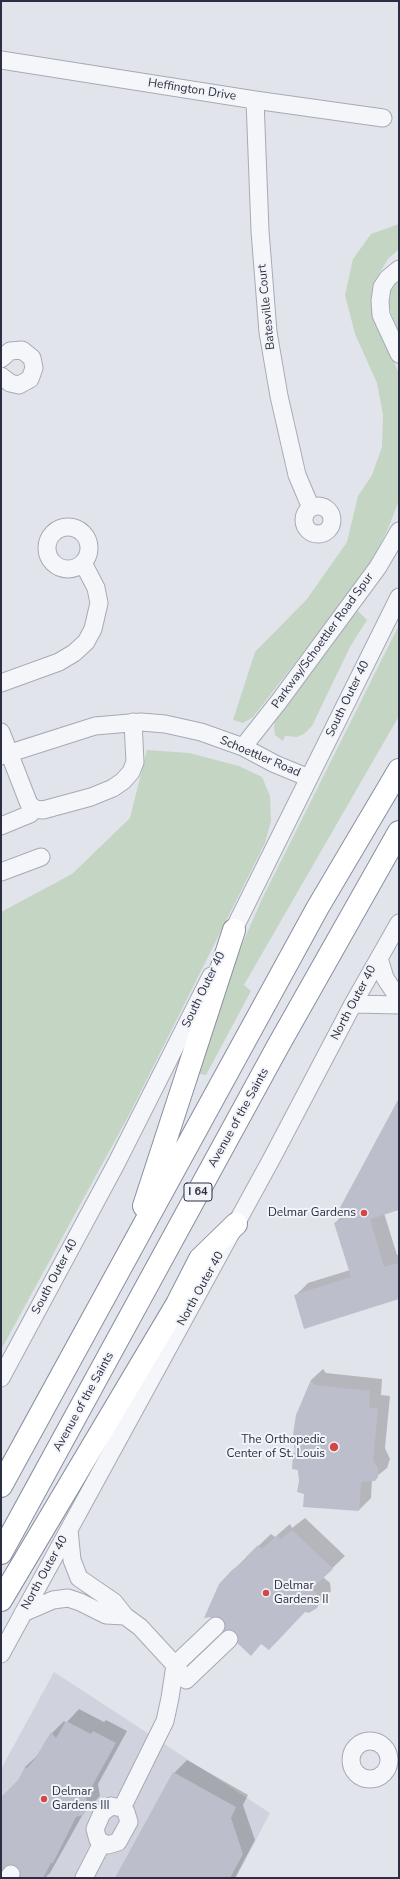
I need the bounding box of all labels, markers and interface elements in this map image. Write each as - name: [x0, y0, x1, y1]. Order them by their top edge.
- street label: Heffington Drive: [147, 76, 237, 104]
- street label: Batesville Court: [255, 263, 279, 351]
- street label: Parkway/Schoettler Road Spur: [269, 570, 377, 712]
- street label: South Outer 40: [323, 658, 373, 740]
- street label: Schoettler Road: [218, 734, 302, 780]
- street label: South Outer 40: [179, 949, 229, 1031]
- street label: North Outer 40: [328, 963, 380, 1043]
- street label: Avenue of the Saints: [206, 1066, 272, 1170]
- road number: I 64: [184, 1183, 212, 1201]
- place label: Delmar Gardens: [268, 1206, 356, 1220]
- marker: Delmar Gardens: [359, 1208, 369, 1218]
- street label: South Outer 40: [29, 1237, 81, 1317]
- street label: North Outer 40: [175, 1249, 227, 1329]
- street label: Avenue of the Saints: [51, 1350, 117, 1454]
- place label: The Orthopedic Center of St. Louis: [227, 1433, 325, 1461]
- marker: The Orthopedic Center of St. Louis: [328, 1441, 340, 1453]
- street label: North Outer 40: [19, 1533, 71, 1613]
- place label: Delmar Gardens II: [274, 1579, 328, 1607]
- marker: Delmar Gardens II: [261, 1588, 271, 1598]
- place label: Delmar Gardens III: [52, 1785, 110, 1813]
- marker: Delmar Gardens III: [39, 1794, 49, 1804]

